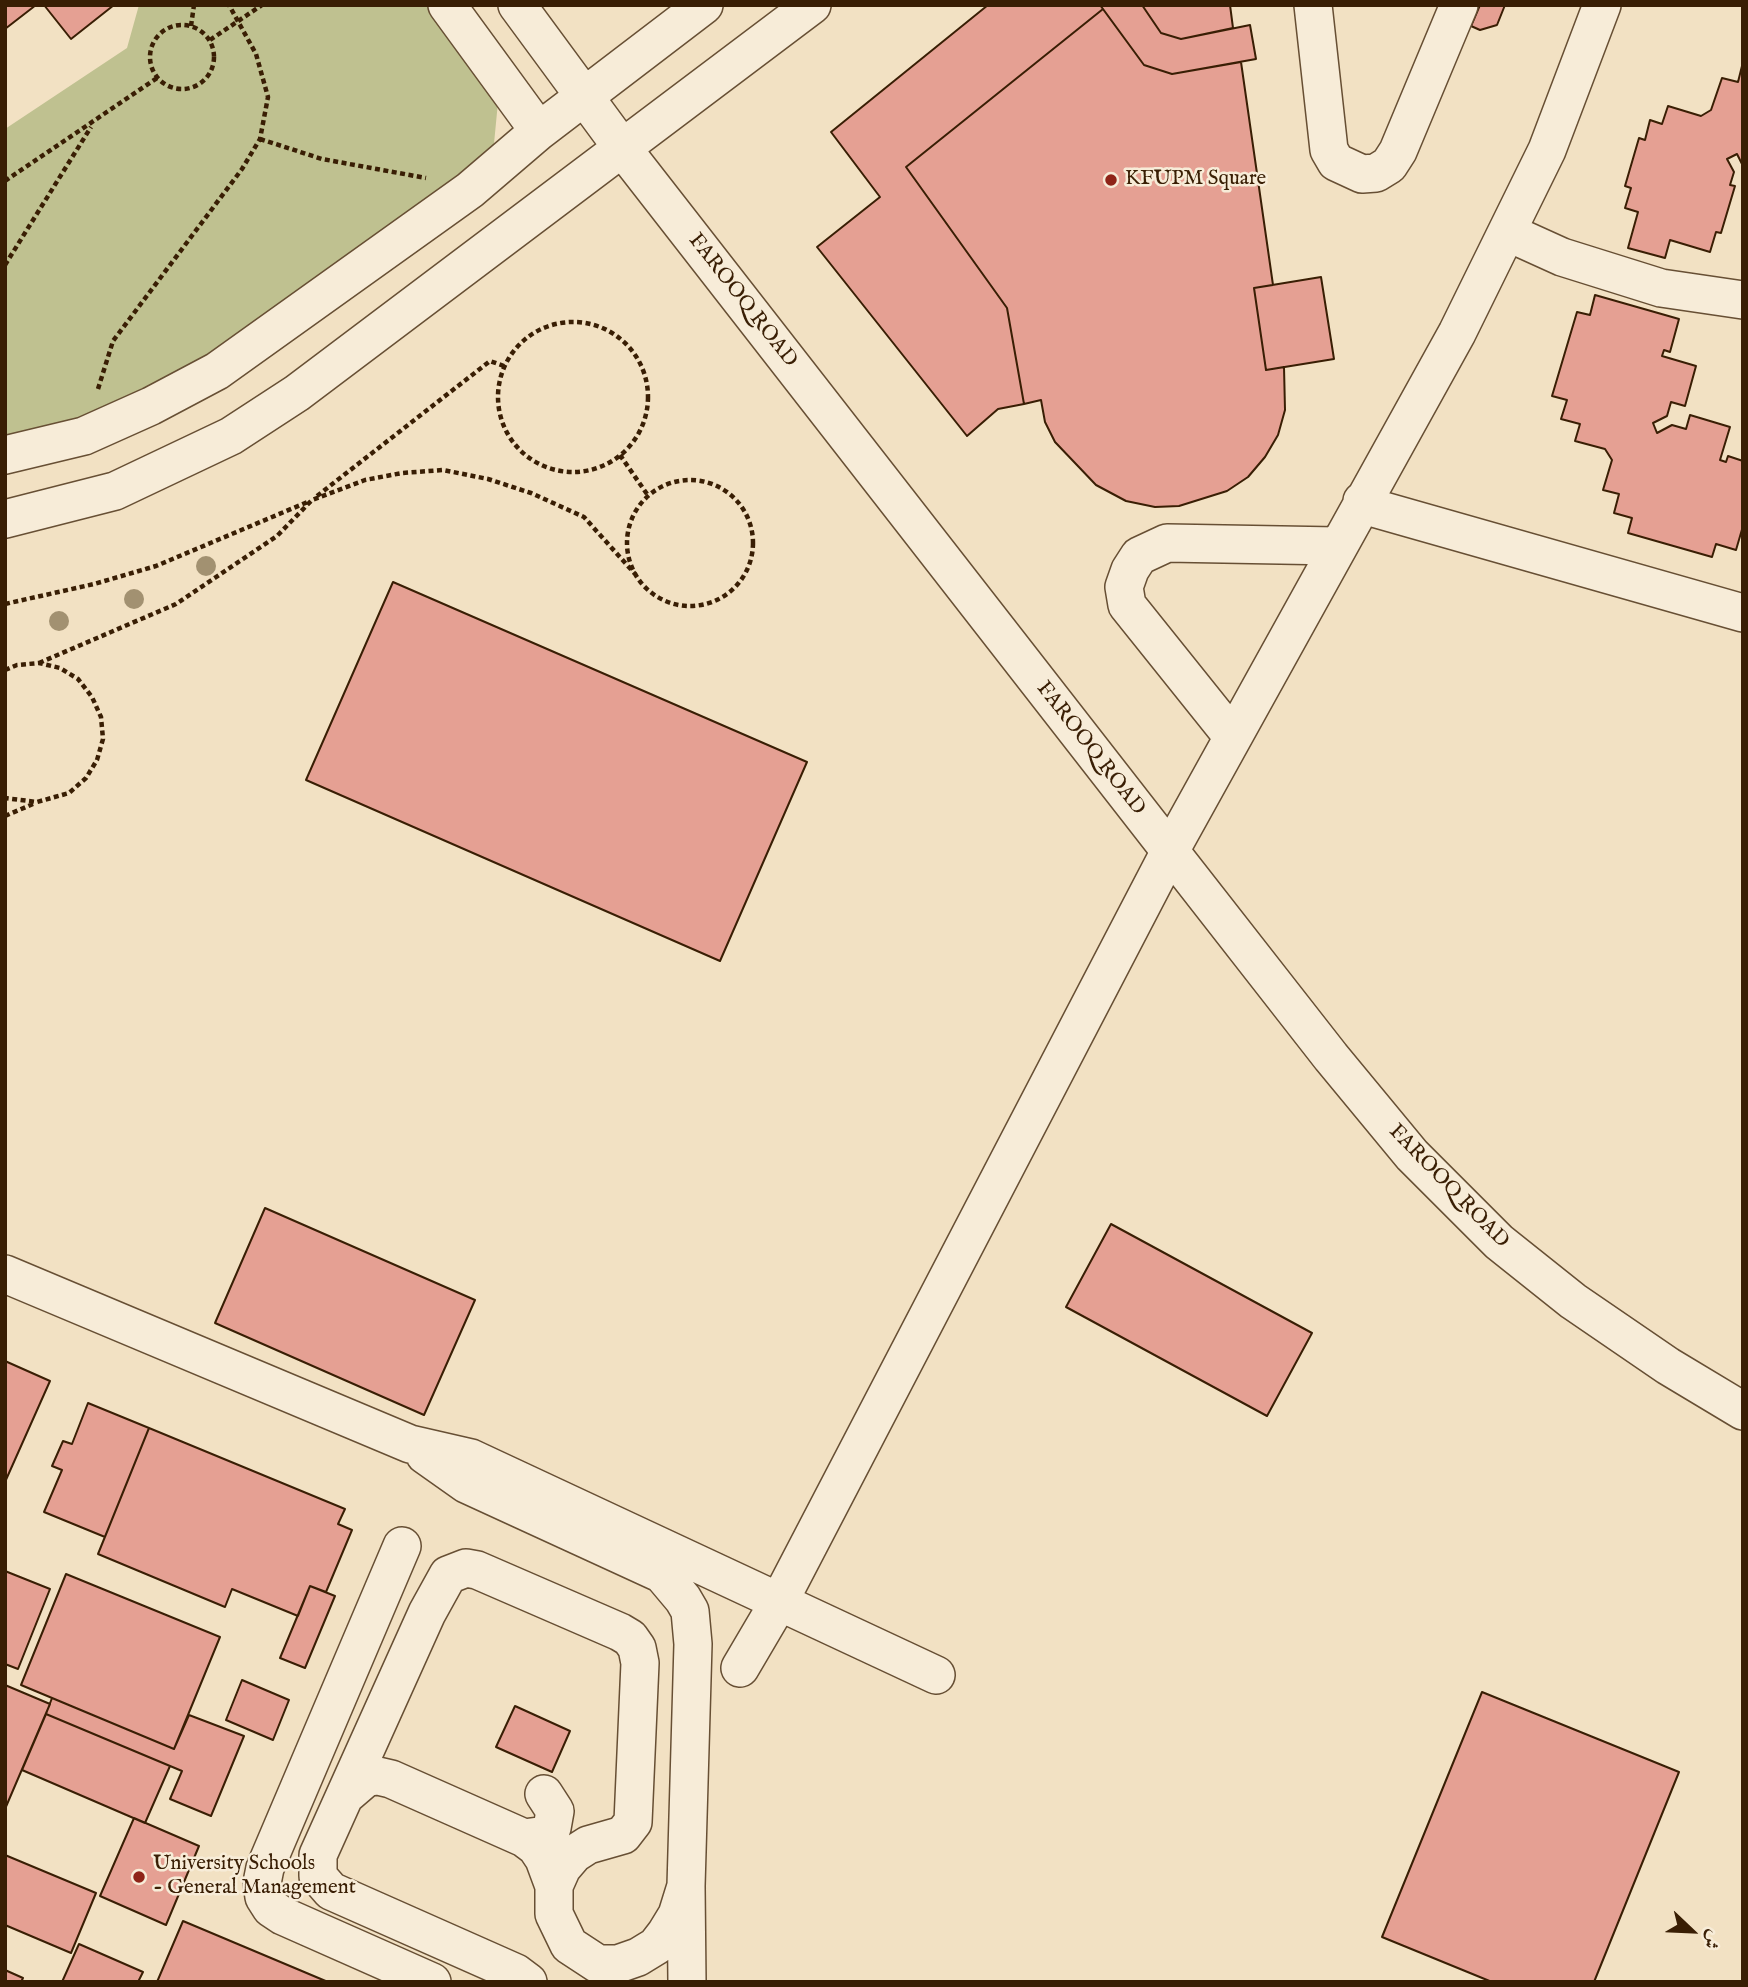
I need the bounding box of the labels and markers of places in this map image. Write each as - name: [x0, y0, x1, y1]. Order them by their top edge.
- place label: KFUPM Square: [1125, 167, 1266, 193]
- marker: KFUPM Square: [1103, 172, 1119, 188]
- place label: University Schools - General Management: [153, 1852, 356, 1902]
- marker: University Schools - General Management: [131, 1869, 147, 1885]

